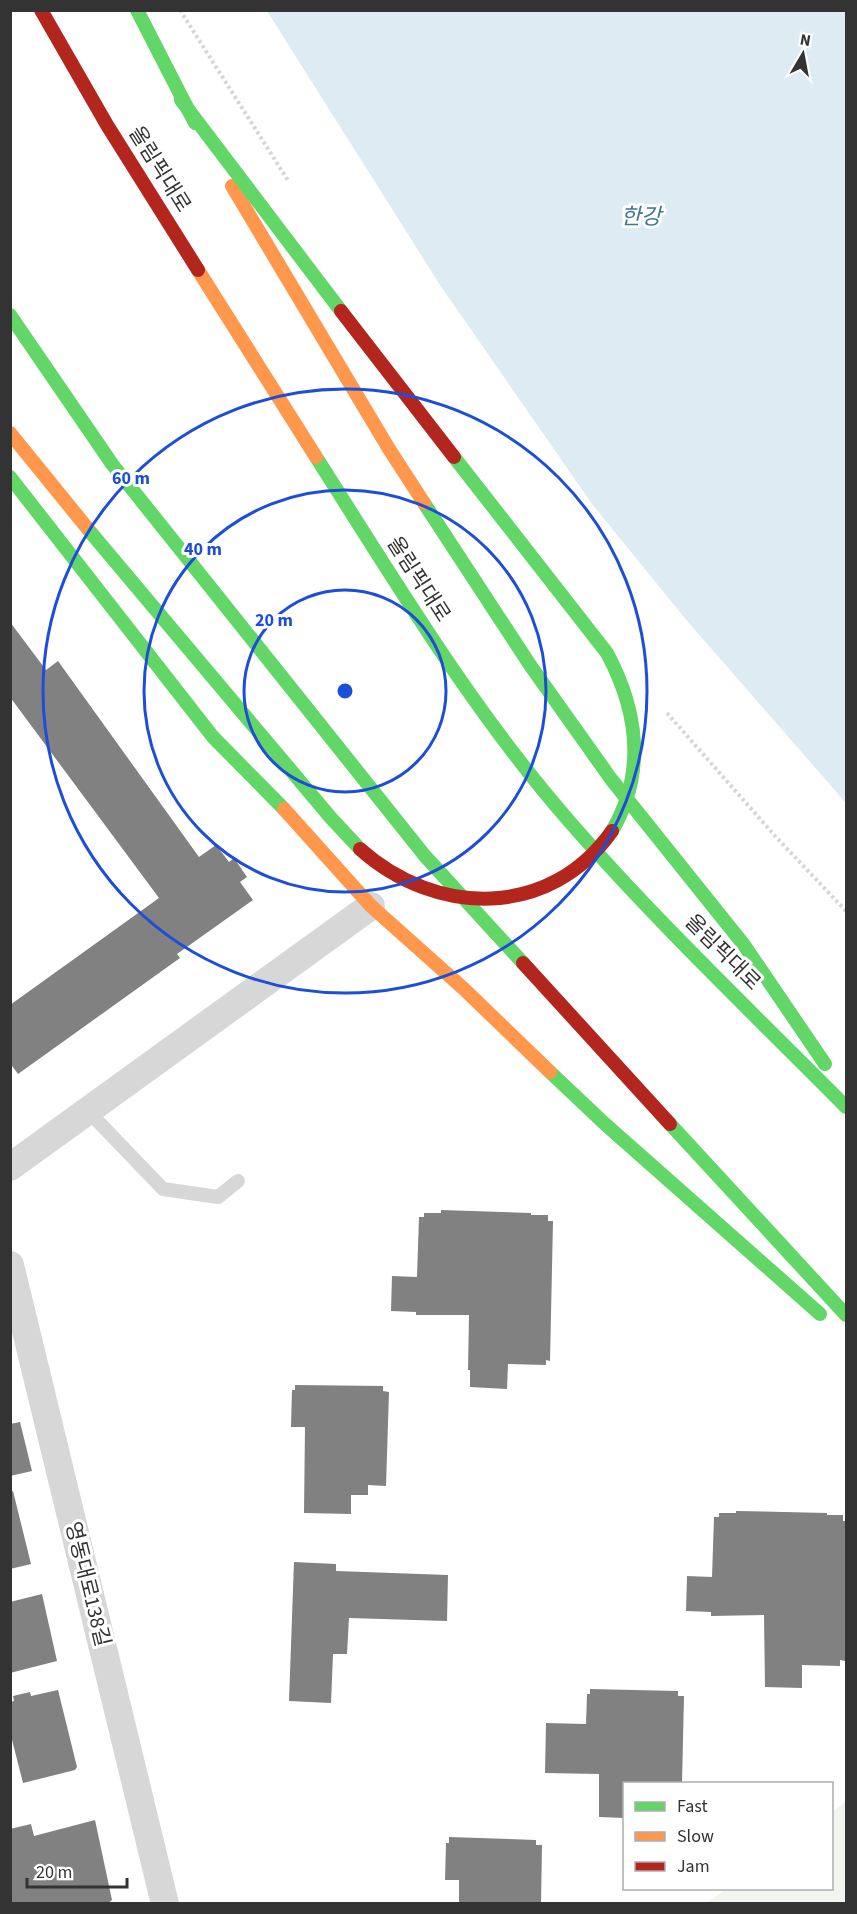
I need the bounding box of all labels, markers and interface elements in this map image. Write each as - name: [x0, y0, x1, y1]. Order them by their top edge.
- north arrow: [773, 24, 833, 84]
- text: N: [798, 28, 813, 52]
- street label: 올림픽대로: [122, 120, 198, 218]
- water label: 한강: [621, 201, 664, 233]
- text: 60 m: [112, 466, 150, 491]
- street label: 올림픽대로: [380, 530, 458, 628]
- text: 40 m: [184, 537, 222, 562]
- text: 20 m: [255, 608, 293, 633]
- centre of rings: [335, 681, 355, 701]
- street label: 올림픽대로: [678, 907, 768, 997]
- street label: 영동대로138길: [58, 1518, 118, 1650]
- legend: [623, 1782, 833, 1890]
- text: Fast: [677, 1794, 708, 1819]
- text: Slow: [677, 1824, 714, 1849]
- scale bar: [27, 1851, 128, 1889]
- text: Jam: [677, 1854, 710, 1879]
- text: 20 m: [36, 1860, 72, 1885]

